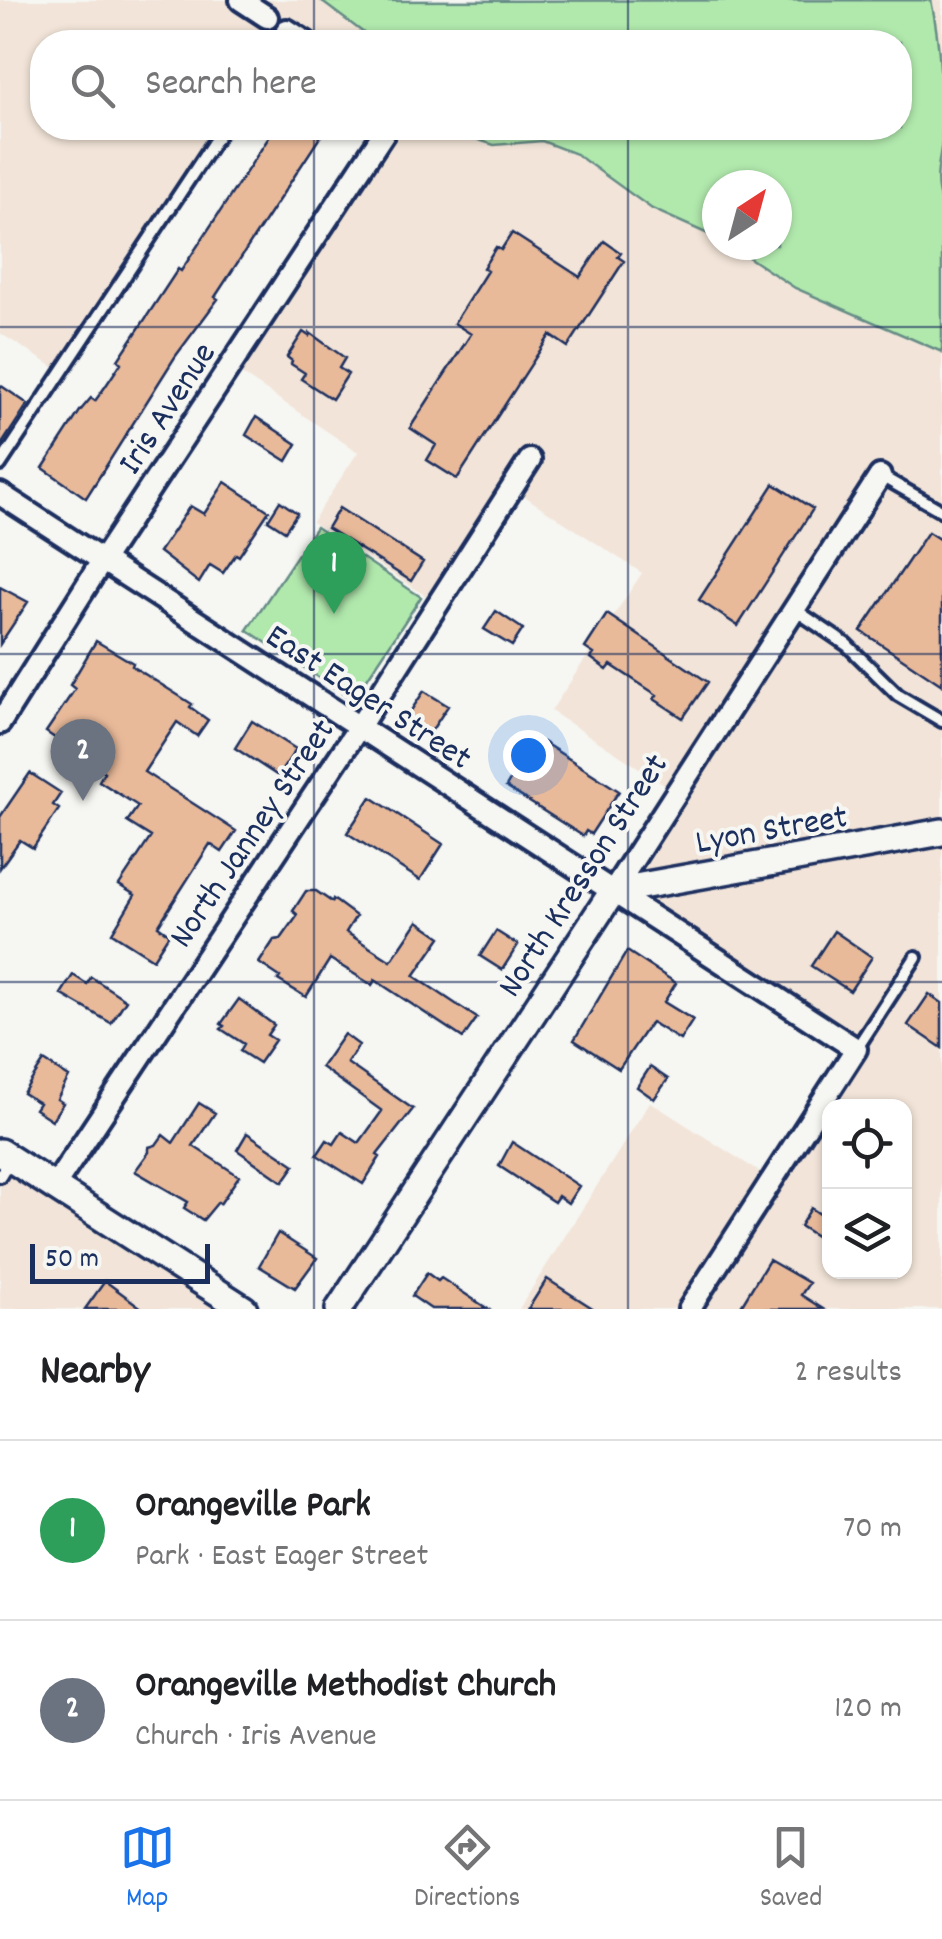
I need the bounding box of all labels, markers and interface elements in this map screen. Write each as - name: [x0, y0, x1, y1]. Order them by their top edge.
- search box: [30, 30, 912, 140]
- icon: search: [65, 58, 120, 113]
- text: Search here: [145, 58, 317, 113]
- north arrow: [702, 170, 792, 260]
- street label: Iris Avenue: [108, 334, 231, 486]
- pin: 1: [302, 532, 366, 614]
- street label: East Eager Street: [254, 614, 480, 785]
- street label: North Janney Street: [159, 710, 350, 959]
- pin: 2: [51, 718, 116, 801]
- your location: [503, 730, 554, 781]
- street label: North Kresson Street: [488, 745, 683, 1008]
- street label: Lyon Street: [692, 794, 852, 870]
- map controls: [822, 1099, 912, 1279]
- button: locate: [822, 1099, 912, 1189]
- button: layers: [822, 1189, 912, 1279]
- scale bar: [30, 1239, 210, 1284]
- text: 50 m: [45, 1241, 99, 1281]
- text: Nearby: [40, 1344, 150, 1404]
- text: 2 results: [795, 1351, 902, 1397]
- text: Orangeville Park: [135, 1480, 371, 1535]
- text: 1: [69, 1507, 76, 1553]
- text: 70 m: [843, 1507, 902, 1553]
- text: Park · East Eager Street: [135, 1535, 428, 1581]
- text: Orangeville Methodist Church: [135, 1660, 556, 1715]
- text: 2: [66, 1687, 79, 1733]
- text: 120 m: [834, 1687, 902, 1733]
- text: Church · Iris Avenue: [135, 1715, 377, 1761]
- tab: Map: [120, 1820, 175, 1920]
- tab: Directions: [414, 1820, 520, 1920]
- tab: Saved: [760, 1820, 822, 1920]

